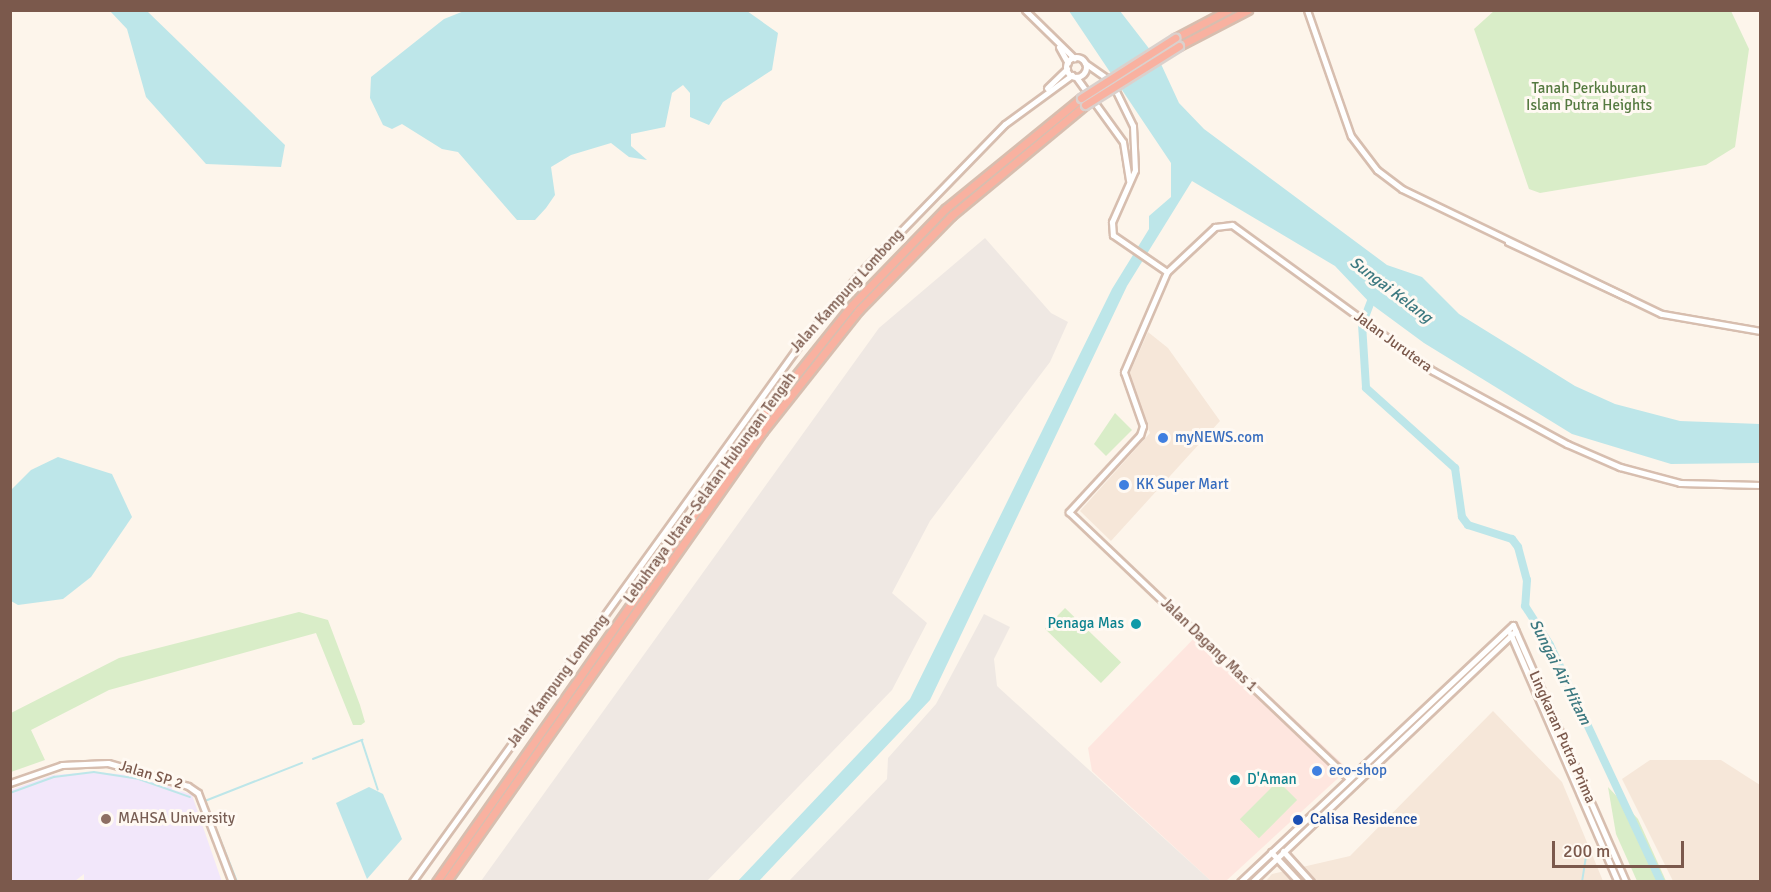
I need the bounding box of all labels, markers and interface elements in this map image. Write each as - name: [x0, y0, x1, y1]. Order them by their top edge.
- park label: Tanah Perkuburan Islam Putra Heights: [1526, 79, 1652, 114]
- street label: Jalan Kampung Lombong: [787, 225, 907, 357]
- water label: Sungai Kelang: [1346, 253, 1436, 327]
- street label: Jalan Jurutera: [1351, 308, 1435, 376]
- street label: Lebuhraya Utara–Selatan Hubungan Tengah: [620, 369, 800, 607]
- place label: myNEWS.com: [1175, 429, 1264, 447]
- marker: myNEWS.com: [1156, 431, 1170, 445]
- place label: KK Super Mart: [1136, 476, 1229, 494]
- marker: KK Super Mart: [1117, 478, 1131, 492]
- street label: Jalan Dagang Mas 1: [1157, 594, 1261, 696]
- street label: Jalan Kampung Lombong: [504, 611, 612, 751]
- place label: Penaga Mas: [1048, 615, 1124, 633]
- water label: Sungai Air Hitam: [1525, 616, 1595, 728]
- marker: Penaga Mas: [1129, 617, 1143, 631]
- street label: Lingkaran Putra Prima: [1525, 668, 1599, 806]
- street label: Jalan SP 2: [117, 757, 185, 793]
- place label: eco-shop: [1329, 762, 1387, 780]
- marker: eco-shop: [1310, 764, 1324, 778]
- place label: D'Aman: [1247, 771, 1297, 789]
- marker: D'Aman: [1228, 773, 1242, 787]
- place label: MAHSA University: [118, 810, 235, 828]
- place label: Calisa Residence: [1310, 811, 1418, 829]
- marker: MAHSA University: [99, 812, 113, 826]
- marker: Calisa Residence: [1291, 813, 1305, 827]
- scale bar: [1555, 829, 1687, 867]
- text: 200 m: [1563, 840, 1610, 862]

